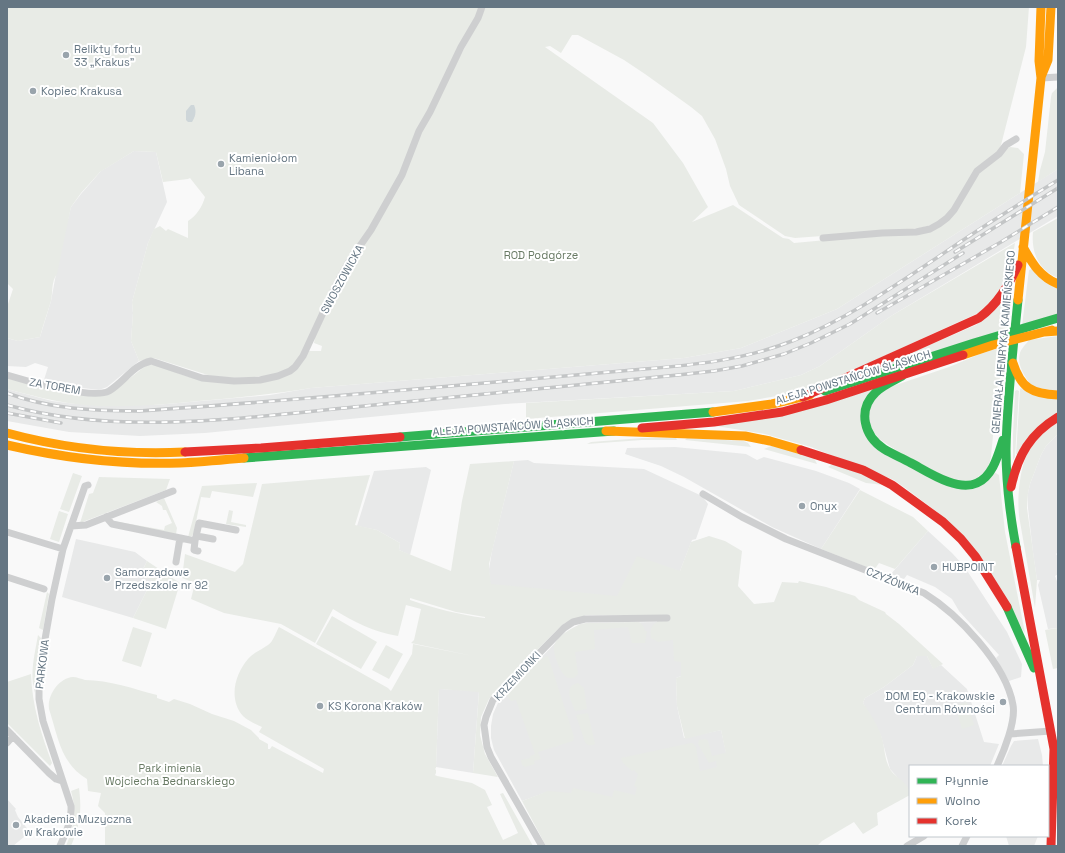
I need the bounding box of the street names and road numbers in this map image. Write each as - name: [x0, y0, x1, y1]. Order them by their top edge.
- street label: SWOSZOWICKA: [317, 242, 367, 316]
- street label: GENERAŁA HENRYKA KAMIEŃSKIEGO: [988, 250, 1018, 434]
- street label: ALEJA POWSTAŃCÓW ŚLĄSKICH: [773, 346, 932, 407]
- street label: ZA TOREM: [28, 375, 82, 397]
- street label: ALEJA POWSTAŃCÓW ŚLĄSKICH: [432, 412, 594, 439]
- street label: CZYŻÓWKA: [864, 563, 922, 598]
- street label: PARKOWA: [32, 638, 52, 690]
- street label: KRZEMIONKI: [491, 648, 543, 704]

